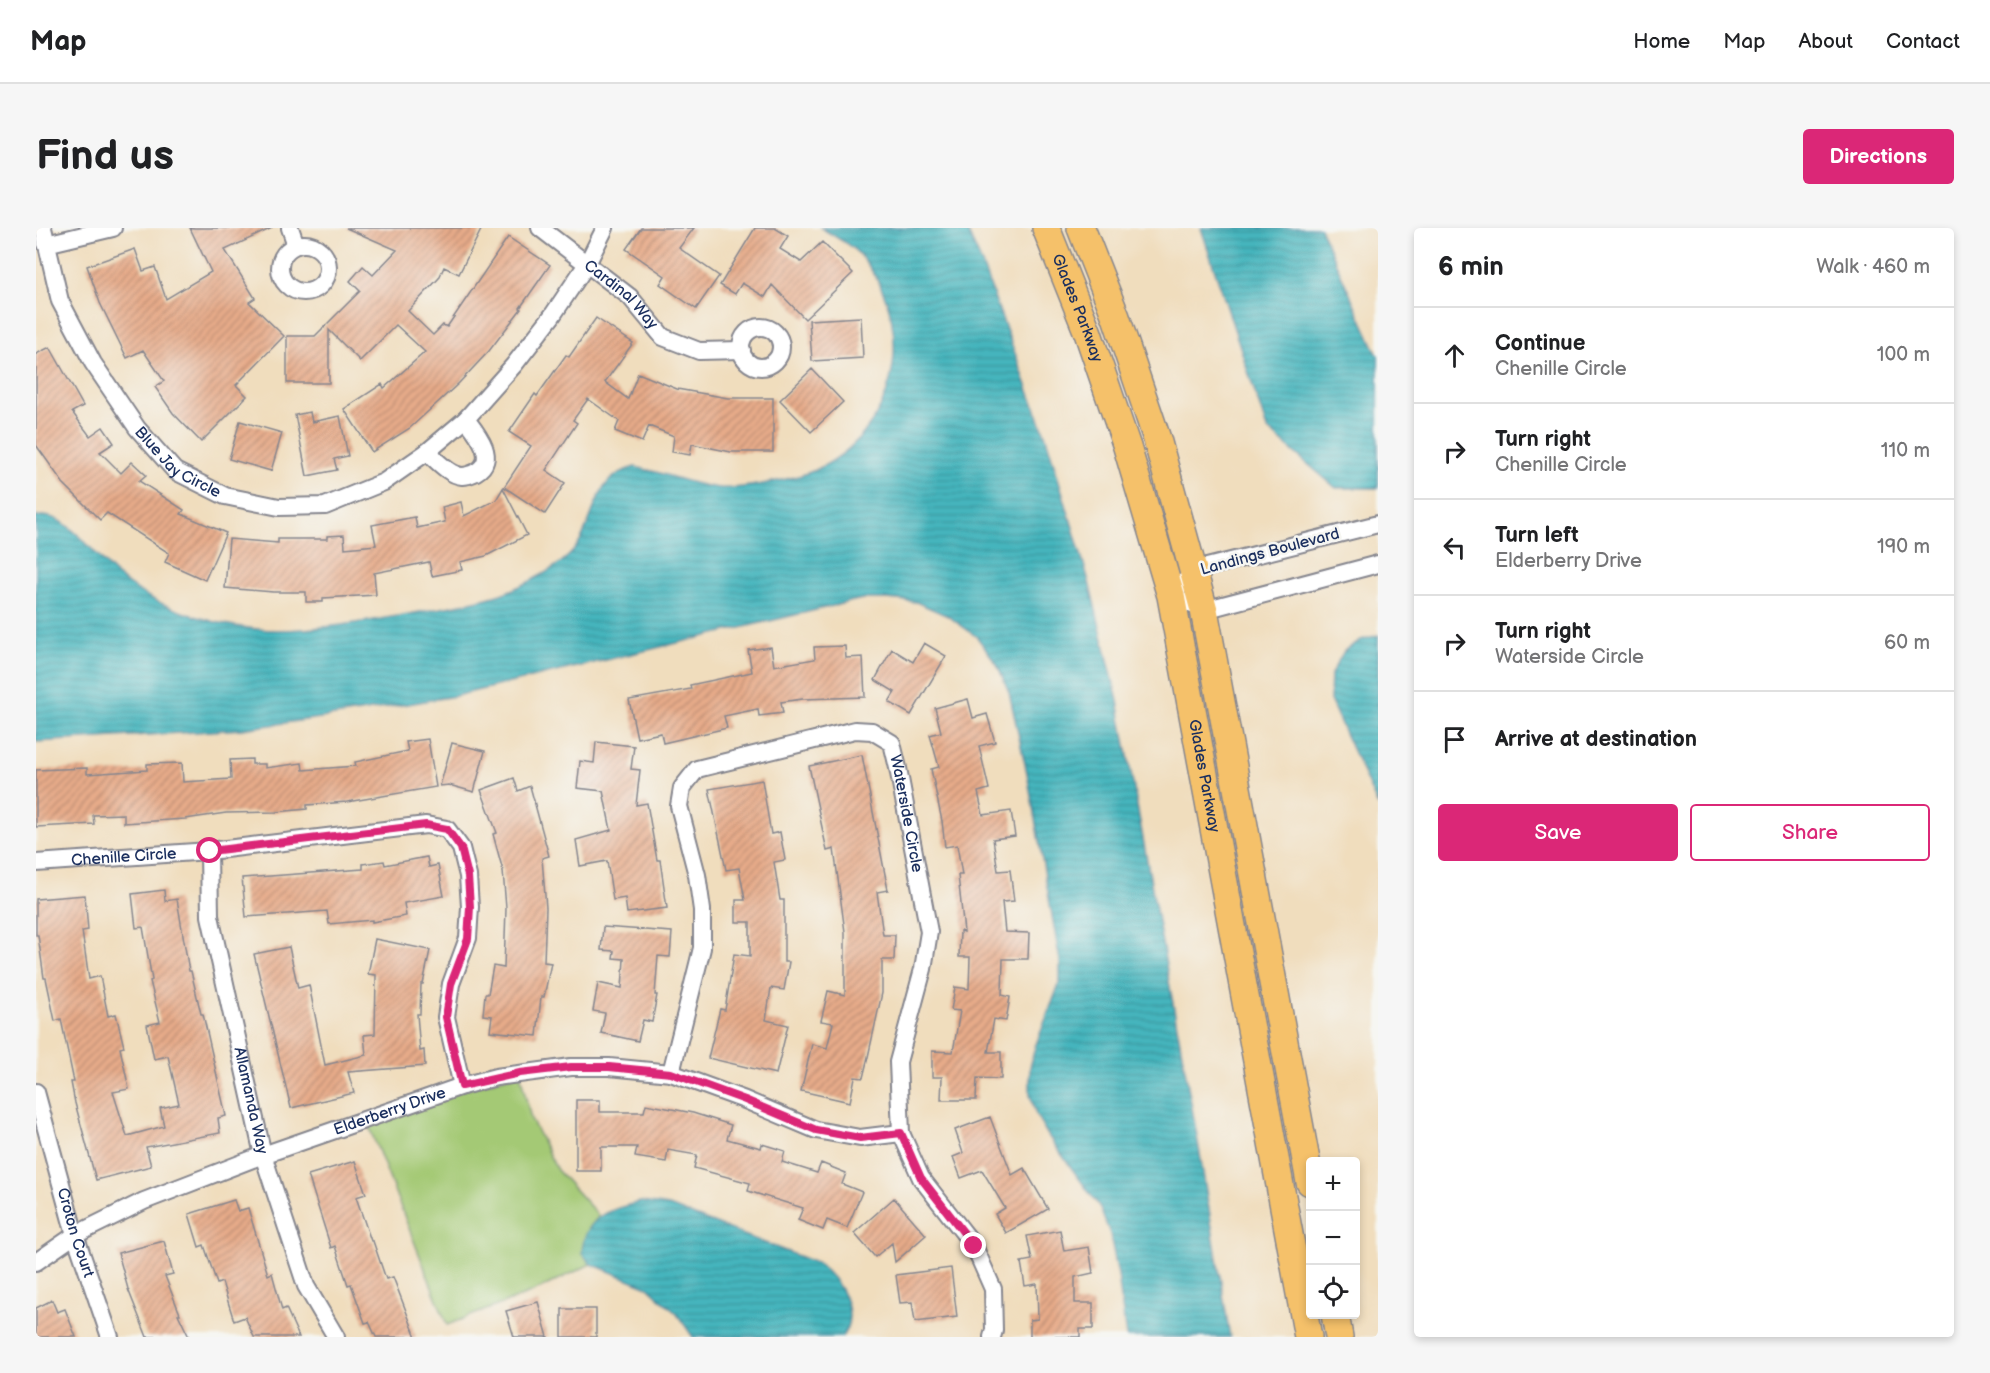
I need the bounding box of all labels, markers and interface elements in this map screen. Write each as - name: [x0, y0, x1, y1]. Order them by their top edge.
- text: Map: [30, 25, 86, 58]
- text: Home: [1633, 29, 1690, 54]
- text: Map: [1723, 29, 1765, 54]
- text: About: [1798, 29, 1853, 54]
- text: Contact: [1886, 29, 1960, 54]
- button: Directions: [1803, 129, 1954, 184]
- text: Find us: [36, 131, 174, 182]
- street label: Glades Parkway: [1048, 251, 1107, 365]
- text: 6 min: [1438, 252, 1504, 283]
- text: Walk · 460 m: [1816, 255, 1930, 279]
- street label: Cardinal Way: [580, 256, 662, 333]
- text: Continue: [1495, 330, 1585, 357]
- icon: ahead: [1438, 339, 1471, 372]
- text: 100 m: [1877, 343, 1930, 367]
- text: Chenille Circle: [1495, 357, 1627, 381]
- street label: Blue Jay Circle: [131, 423, 224, 502]
- text: Turn right: [1495, 426, 1591, 453]
- icon: right: [1438, 435, 1471, 468]
- text: 110 m: [1881, 439, 1930, 463]
- text: Chenille Circle: [1495, 453, 1627, 477]
- text: Turn left: [1495, 522, 1579, 549]
- street label: Landings Boulevard: [1198, 524, 1342, 580]
- icon: left: [1438, 531, 1471, 564]
- text: 190 m: [1877, 535, 1930, 559]
- text: Elderberry Drive: [1495, 549, 1642, 573]
- text: Turn right: [1495, 618, 1591, 645]
- icon: right: [1438, 627, 1471, 660]
- text: 60 m: [1884, 631, 1930, 655]
- text: Waterside Circle: [1495, 645, 1644, 669]
- street label: Glades Parkway: [1185, 718, 1224, 835]
- icon: arrive: [1438, 723, 1471, 756]
- text: Arrive at destination: [1495, 726, 1697, 753]
- street label: Waterside Circle: [886, 753, 927, 874]
- button: Save: [1438, 804, 1678, 861]
- button: Share: [1690, 804, 1930, 861]
- route start: [196, 837, 222, 863]
- street label: Chenille Circle: [71, 844, 178, 870]
- street label: Allamanda Way: [230, 1045, 272, 1157]
- street label: Elderberry Drive: [331, 1083, 449, 1139]
- map controls: [1306, 1157, 1360, 1319]
- button: +: [1306, 1157, 1360, 1211]
- street label: Croton Court: [53, 1186, 98, 1280]
- button: −: [1306, 1211, 1360, 1265]
- route end: [960, 1232, 986, 1258]
- button: locate: [1306, 1265, 1360, 1319]

